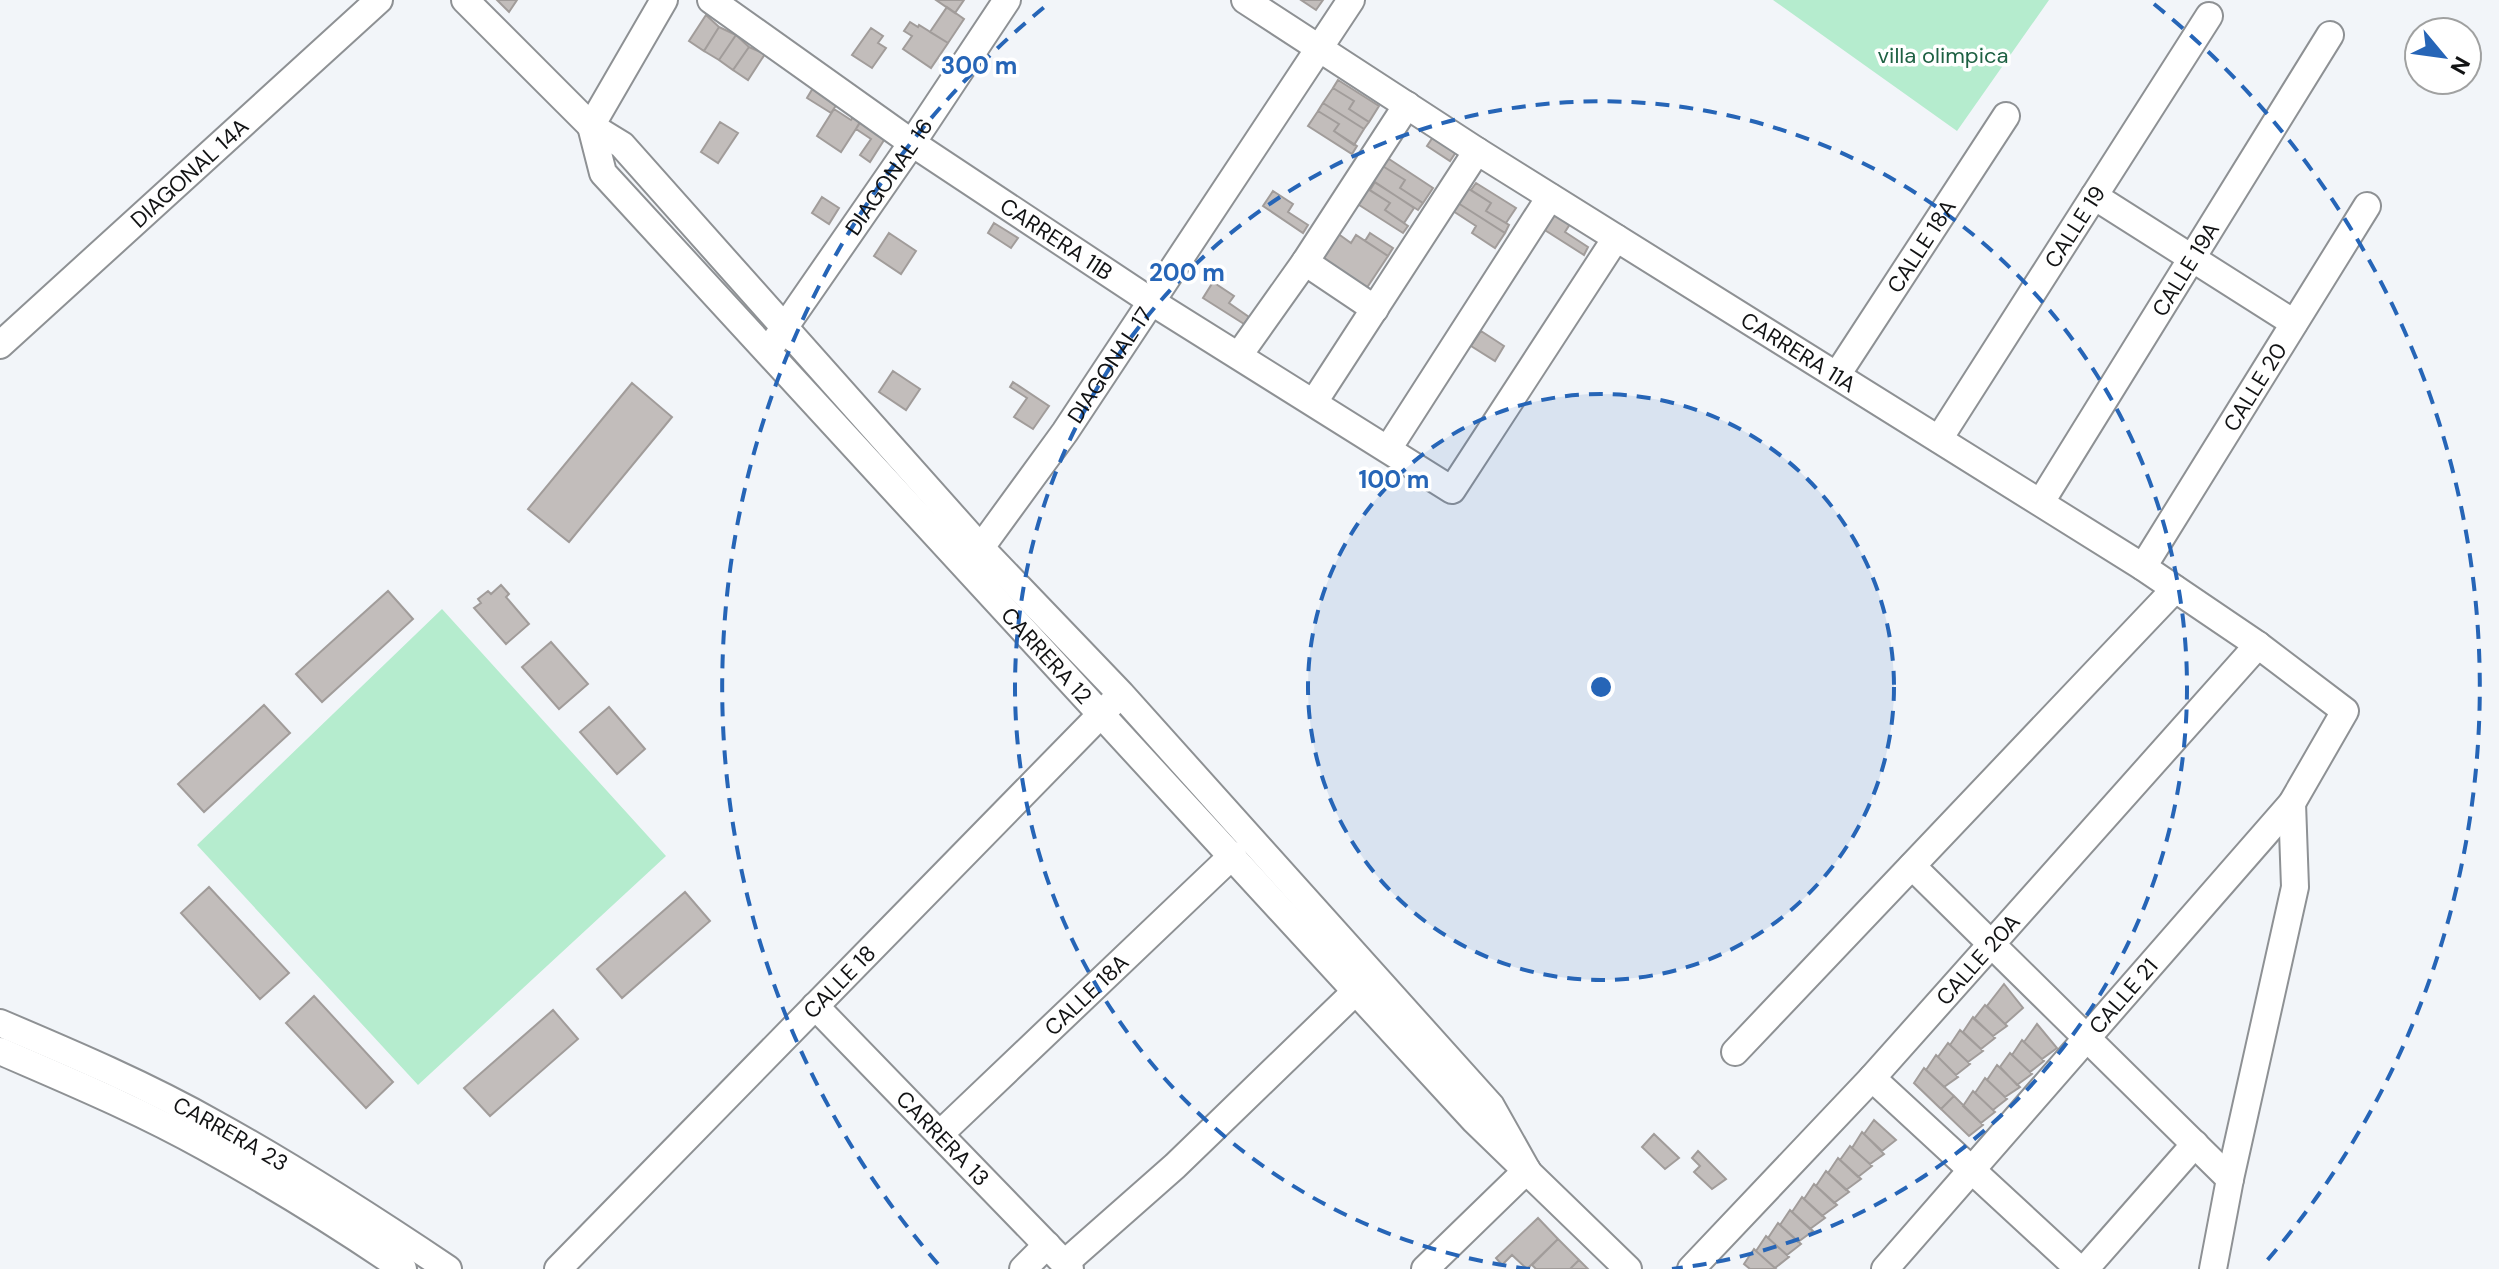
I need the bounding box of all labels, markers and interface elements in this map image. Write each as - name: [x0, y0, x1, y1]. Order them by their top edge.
- north arrow: [2403, 16, 2483, 96]
- park label: villa olimpica: [1878, 41, 2008, 70]
- text: 300 m: [941, 50, 1017, 81]
- text: N: [2443, 51, 2477, 80]
- street label: DIAGONAL 14A: [124, 112, 255, 234]
- street label: DIAGONAL 16: [839, 113, 939, 241]
- street label: CALLE 19: [2038, 180, 2112, 274]
- street label: CARRERA 11B: [994, 191, 1118, 287]
- street label: CALLE 18A: [1881, 194, 1963, 299]
- street label: CALLE 19A: [2145, 217, 2226, 322]
- text: 200 m: [1149, 257, 1225, 288]
- street label: DIAGONAL 17: [1061, 302, 1159, 429]
- street label: CARRERA 11A: [1735, 305, 1861, 399]
- street label: CALLE 20: [2217, 337, 2294, 437]
- text: 100 m: [1359, 464, 1429, 495]
- street label: CARRERA 12: [995, 601, 1098, 710]
- centre of rings: [1587, 673, 1615, 701]
- street label: CALLE 20A: [1930, 908, 2026, 1011]
- street label: CALLE 18: [797, 939, 882, 1025]
- street label: CALLE 18A: [1038, 948, 1135, 1042]
- street label: CALLE 21: [2083, 952, 2164, 1040]
- street label: CARRERA 13: [890, 1085, 996, 1192]
- street label: CARRERA 23: [168, 1090, 293, 1178]

